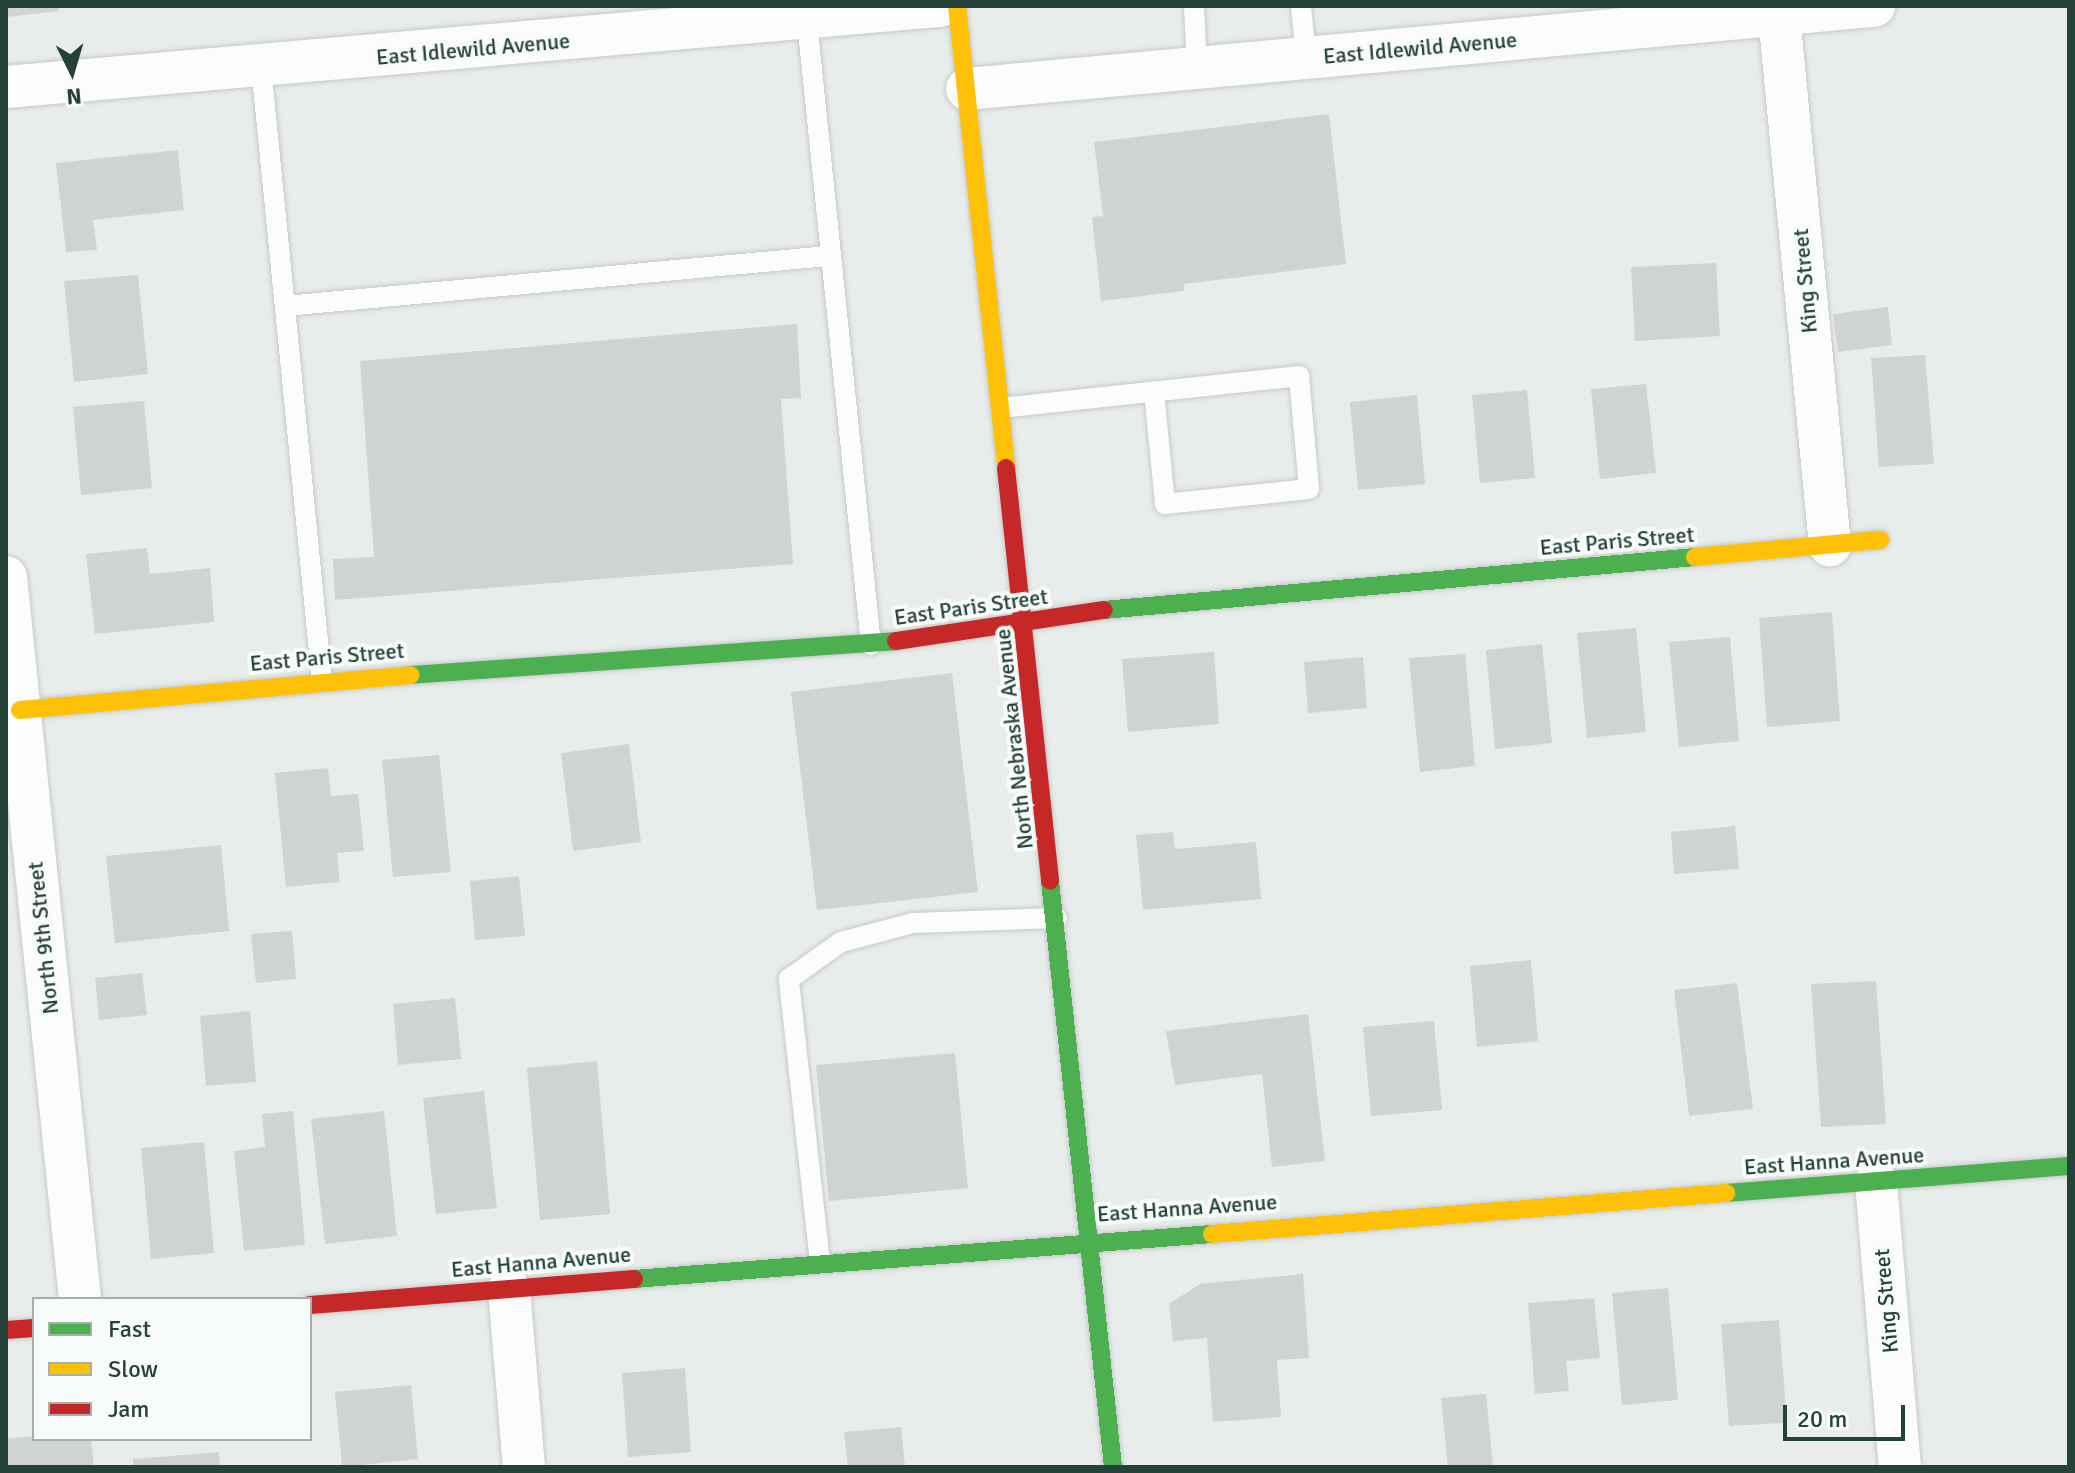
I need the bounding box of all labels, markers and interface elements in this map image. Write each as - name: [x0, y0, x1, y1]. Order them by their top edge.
- street label: East Idlewild Avenue: [1322, 26, 1518, 70]
- street label: East Idlewild Avenue: [375, 27, 571, 71]
- north arrow: [32, 32, 112, 112]
- text: N: [65, 82, 83, 111]
- street label: King Street: [1787, 228, 1823, 334]
- street label: East Paris Street: [1539, 521, 1695, 561]
- street label: East Paris Street: [892, 583, 1050, 631]
- street label: North Nebraska Avenue: [989, 627, 1039, 851]
- street label: East Paris Street: [249, 637, 405, 677]
- street label: North 9th Street: [22, 860, 64, 1016]
- street label: East Hanna Avenue: [1743, 1142, 1925, 1180]
- street label: East Hanna Avenue: [1096, 1189, 1278, 1227]
- street label: East Hanna Avenue: [450, 1241, 632, 1283]
- street label: King Street: [1868, 1248, 1904, 1354]
- legend: [32, 1297, 312, 1441]
- text: Fast: [108, 1314, 151, 1344]
- text: Slow: [108, 1354, 158, 1384]
- scale bar: [1787, 1389, 1909, 1439]
- text: Jam: [108, 1394, 149, 1424]
- text: 20 m: [1797, 1404, 1847, 1434]

